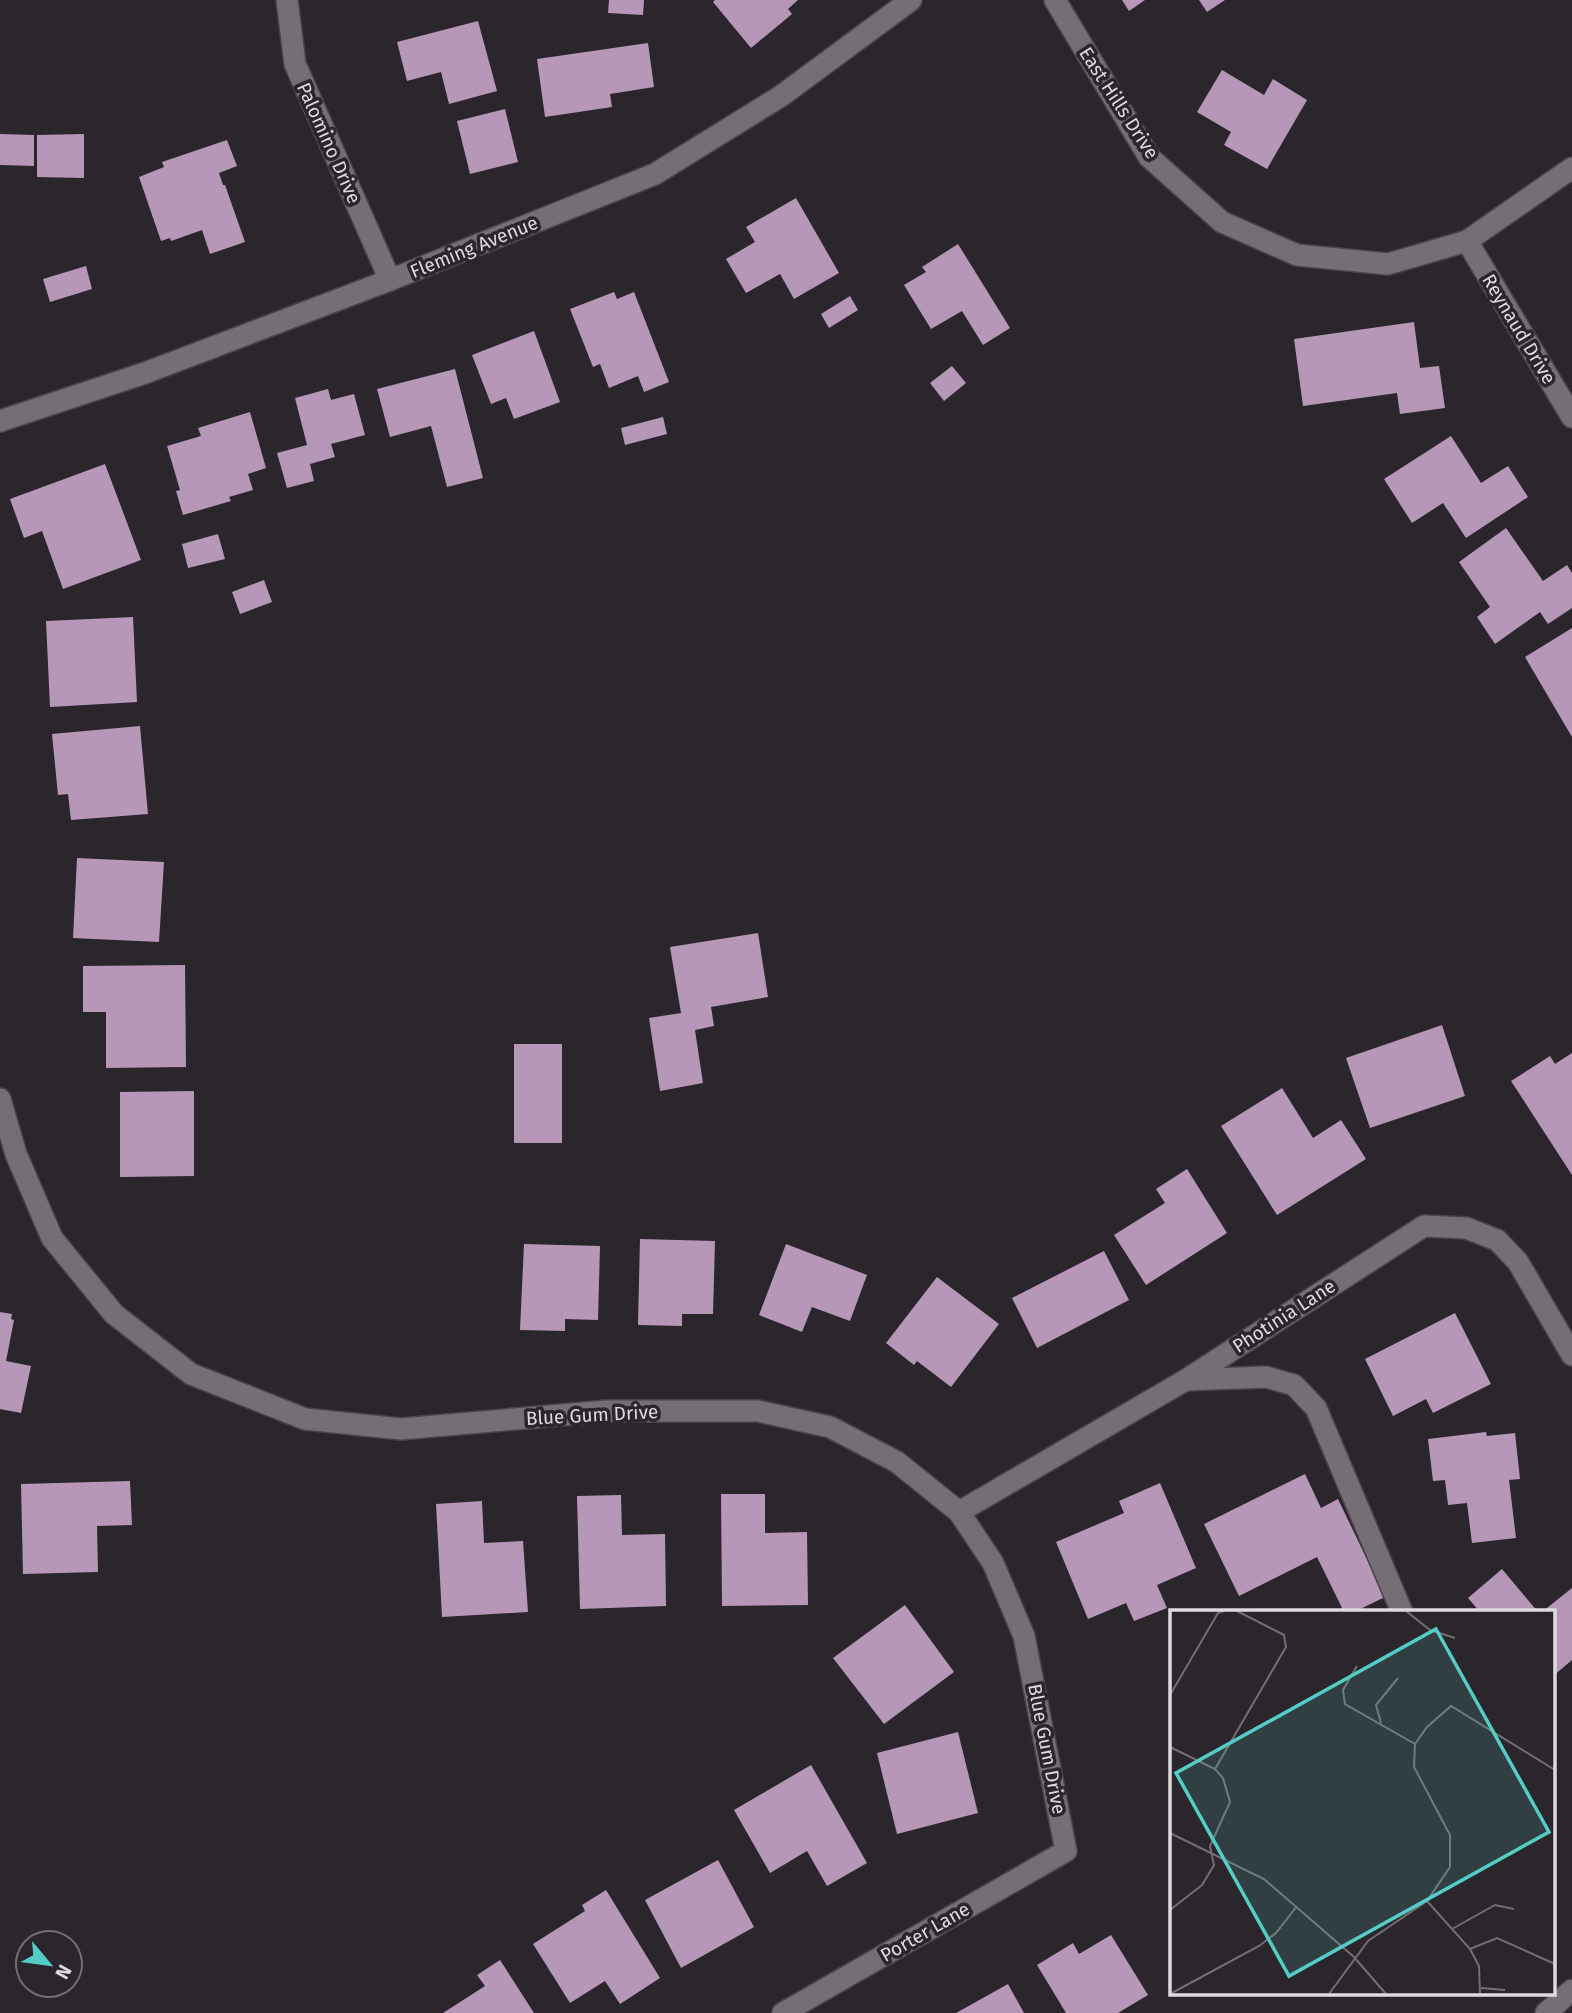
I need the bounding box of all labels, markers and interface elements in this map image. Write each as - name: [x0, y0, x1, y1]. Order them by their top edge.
- street label: East Hills Drive: [1074, 43, 1164, 163]
- street label: Palomino Drive: [292, 79, 366, 207]
- street label: Fleming Avenue: [407, 211, 541, 283]
- street label: Reynaud Drive: [1477, 270, 1561, 388]
- street label: Photinia Lane: [1228, 1274, 1340, 1358]
- street label: Blue Gum Drive: [525, 1400, 659, 1430]
- inset map: [1170, 1610, 1554, 1996]
- street label: Blue Gum Drive: [1023, 1682, 1071, 1816]
- street label: Porter Lane: [876, 1897, 974, 1967]
- north arrow: [14, 1929, 84, 1999]
- text: N: [50, 1961, 77, 1983]

